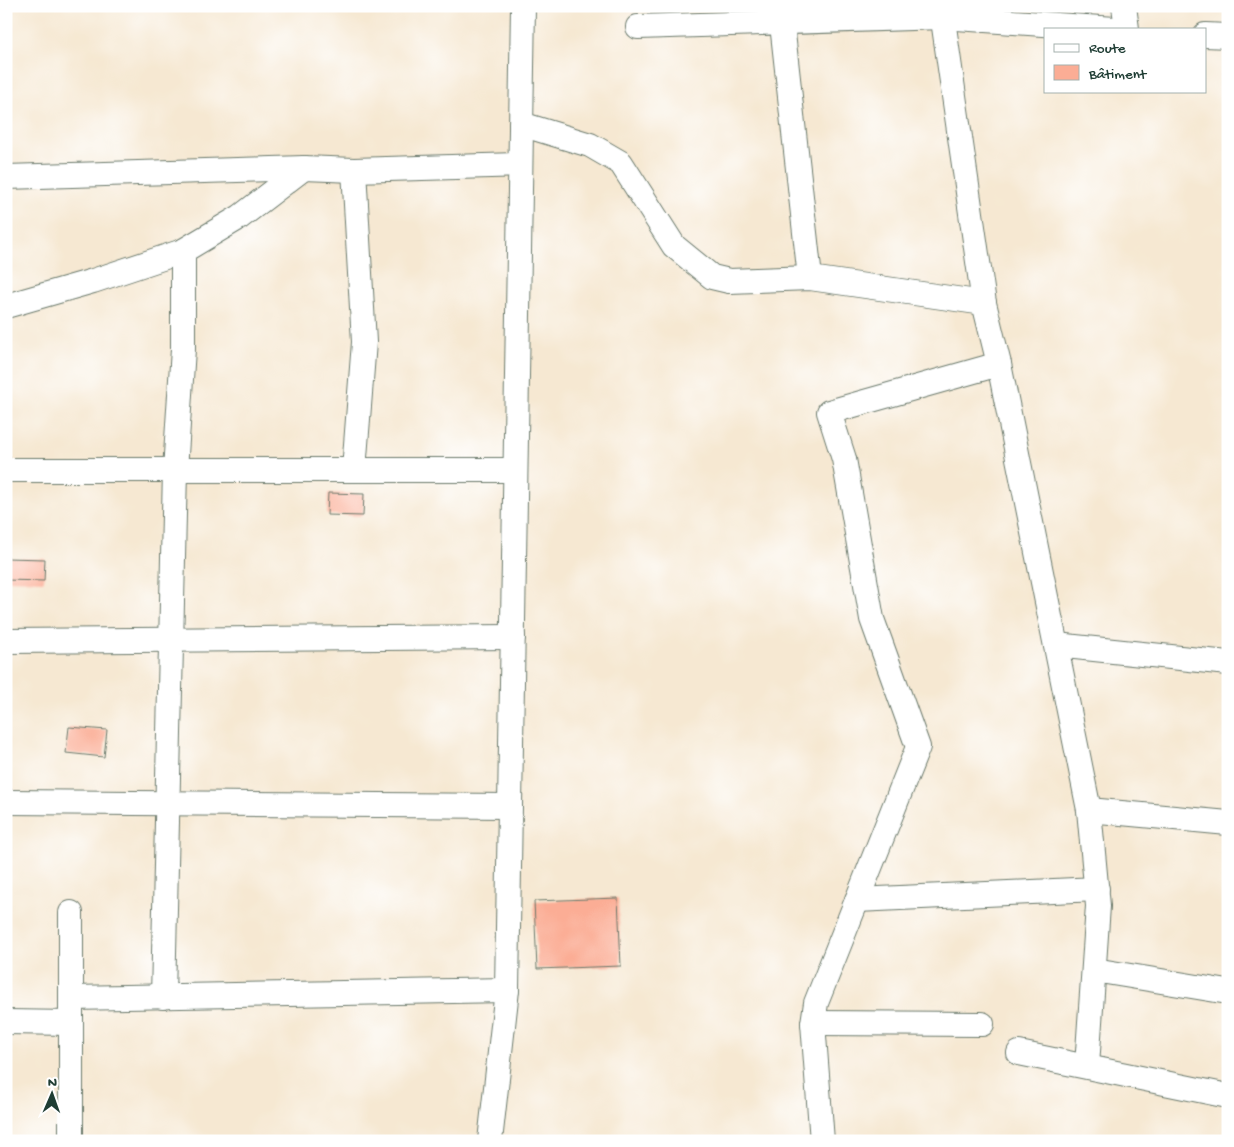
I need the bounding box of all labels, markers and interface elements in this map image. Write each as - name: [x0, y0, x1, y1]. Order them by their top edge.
- legend: [1044, 28, 1206, 92]
- text: Route: [1089, 40, 1126, 58]
- text: Bâtiment: [1088, 66, 1148, 84]
- north arrow: [28, 1070, 78, 1120]
- text: N: [48, 1075, 57, 1092]

